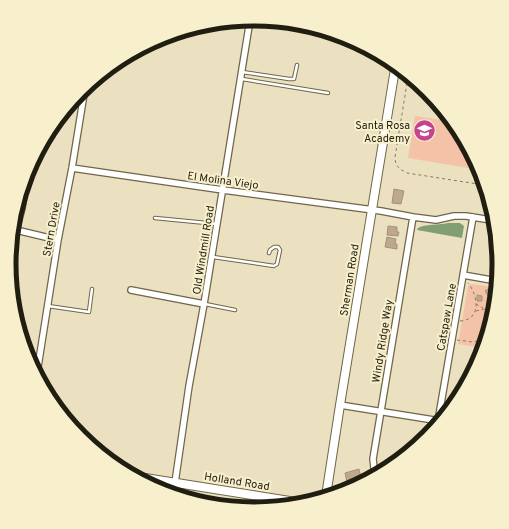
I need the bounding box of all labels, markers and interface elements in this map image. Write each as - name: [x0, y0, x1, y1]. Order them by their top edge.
- school or university icon: Santa Rosa Academy: [412, 118, 438, 144]
- place label: Santa Rosa Academy: [355, 119, 410, 146]
- street label: El Molina Viejo: [186, 169, 259, 193]
- street label: Stern Drive: [40, 200, 64, 258]
- street label: Old Windmill Road: [190, 205, 218, 296]
- street label: Sherman Road: [337, 243, 363, 317]
- street label: Catspaw Lane: [434, 282, 460, 352]
- street label: Windy Ridge Way: [369, 298, 397, 384]
- street label: Holland Road: [203, 470, 271, 494]

